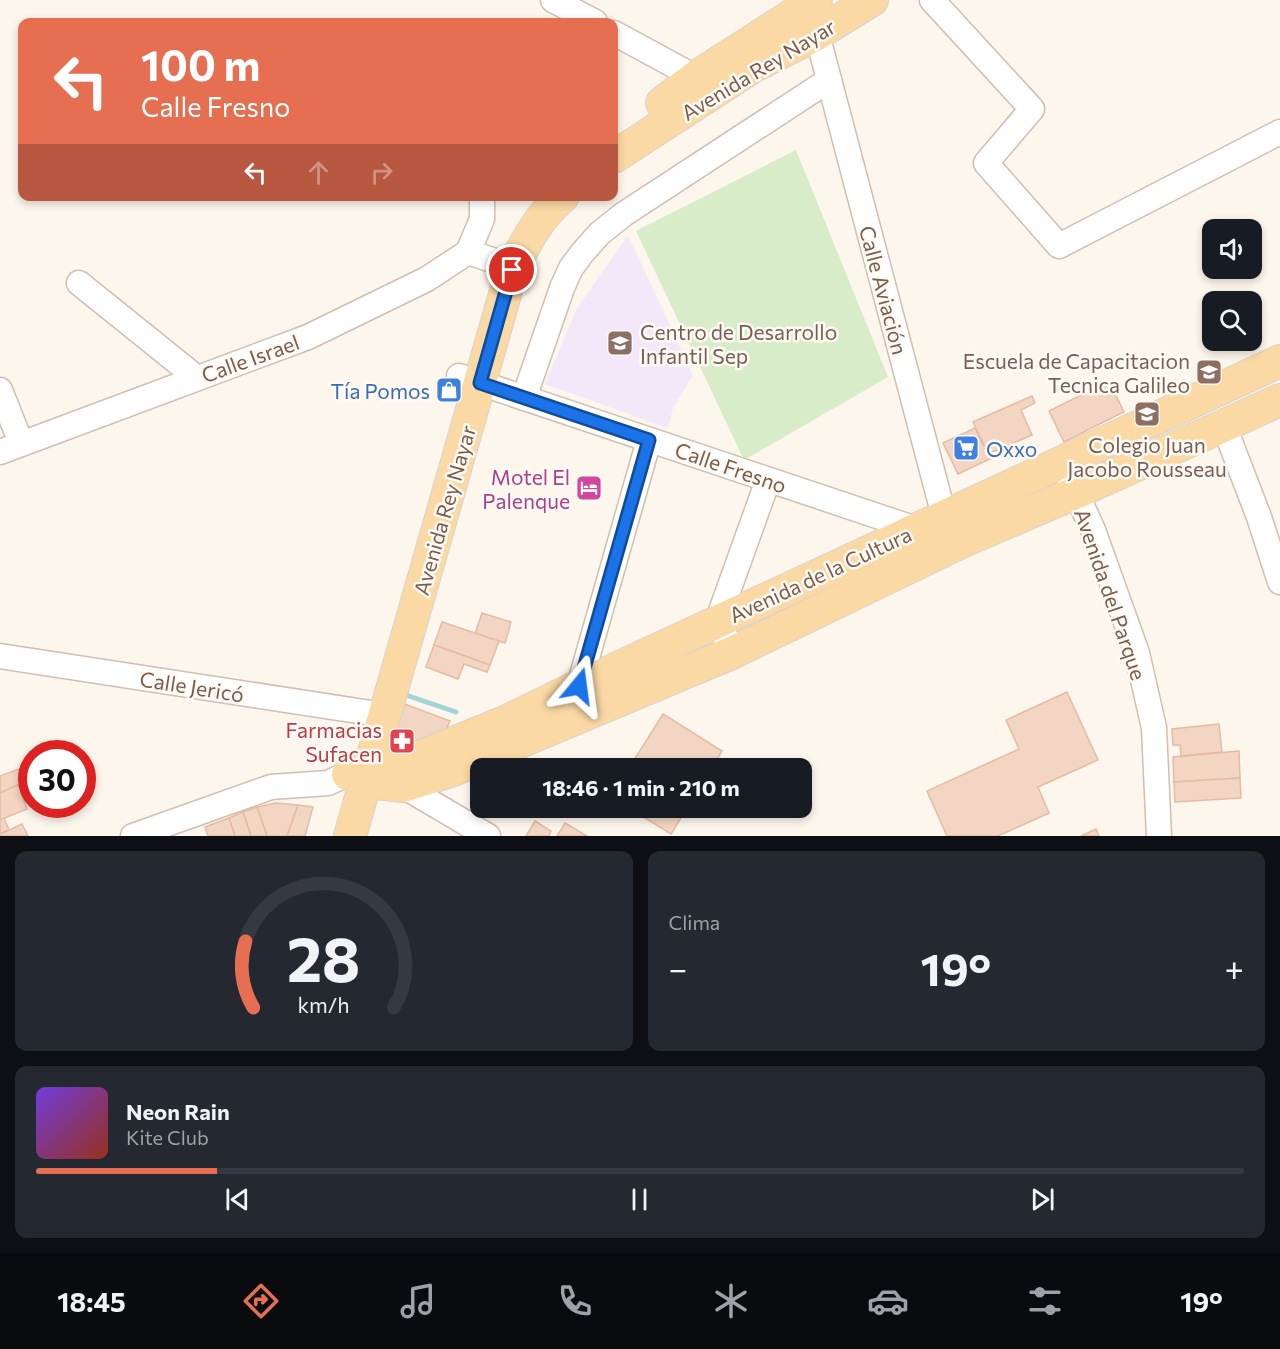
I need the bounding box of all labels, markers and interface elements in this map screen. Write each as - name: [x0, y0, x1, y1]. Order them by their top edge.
- street label: Avenida Rey Nayar: [676, 13, 840, 125]
- text: 100 m: [141, 38, 261, 90]
- icon: left: [42, 42, 120, 120]
- text: Calle Fresno: [141, 90, 290, 123]
- icon: left: [239, 156, 272, 189]
- icon: ahead: [302, 156, 335, 189]
- icon: right: [365, 156, 398, 189]
- map controls: [1202, 219, 1262, 351]
- button: sound: [1202, 219, 1262, 279]
- street label: Calle Aviación: [855, 223, 913, 357]
- pin: [486, 244, 537, 295]
- icon: arrive: [495, 253, 528, 286]
- button: search: [1202, 291, 1262, 351]
- place label: Centro de Desarrollo Infantil Sep: [640, 319, 837, 368]
- school or university icon: Centro de Desarrollo Infantil Sep: [605, 328, 635, 358]
- street label: Calle Israel: [198, 329, 302, 387]
- place label: Escuela de Capacitacion Tecnica Galileo: [963, 348, 1190, 397]
- school or university icon: Escuela de Capacitacion Tecnica Galileo: [1194, 357, 1224, 387]
- shop icon: Tía Pomos: [434, 375, 464, 405]
- place label: Tía Pomos: [331, 378, 430, 403]
- school or university icon: Colegio Juan Jacobo Rousseau: [1132, 399, 1162, 429]
- street label: Avenida Rey Nayar: [408, 422, 480, 598]
- place label: Colegio Juan Jacobo Rousseau: [1067, 432, 1227, 481]
- supermarket icon: Oxxo: [951, 433, 981, 463]
- street label: Calle Fresno: [672, 436, 790, 498]
- place label: Oxxo: [986, 436, 1037, 461]
- place label: Motel El Palenque: [482, 464, 570, 513]
- hotel icon: Motel El Palenque: [574, 473, 604, 503]
- street label: Avenida del Parque: [1070, 505, 1152, 683]
- street label: Avenida de la Cultura: [725, 521, 915, 627]
- position arrow: [547, 654, 611, 718]
- street label: Calle Jericó: [138, 665, 246, 707]
- place label: Farmacias Sufacen: [285, 717, 382, 766]
- pharmacy icon: Farmacias Sufacen: [387, 726, 417, 756]
- speed limit sign: 30: [18, 740, 96, 818]
- text: 18:46 · 1 min · 210 m: [542, 774, 740, 801]
- text: Clima: [669, 910, 720, 934]
- text: 28: [287, 919, 361, 995]
- text: 19°: [921, 940, 991, 995]
- text: −: [669, 947, 687, 988]
- text: +: [1225, 947, 1244, 988]
- text: km/h: [298, 991, 350, 1017]
- text: Neon Rain: [126, 1098, 230, 1125]
- text: Kite Club: [126, 1125, 209, 1149]
- icon: previous: [221, 1183, 254, 1216]
- icon: pause: [623, 1183, 656, 1216]
- icon: next: [1026, 1183, 1059, 1216]
- icon: directions: [240, 1280, 282, 1322]
- icon: music: [397, 1280, 439, 1322]
- icon: phone: [554, 1280, 596, 1322]
- icon: climate: [710, 1280, 752, 1322]
- icon: car: [867, 1280, 909, 1322]
- icon: filters: [1024, 1280, 1066, 1322]
- text: 18:45: [57, 1285, 126, 1318]
- text: 19°: [1180, 1285, 1223, 1318]

